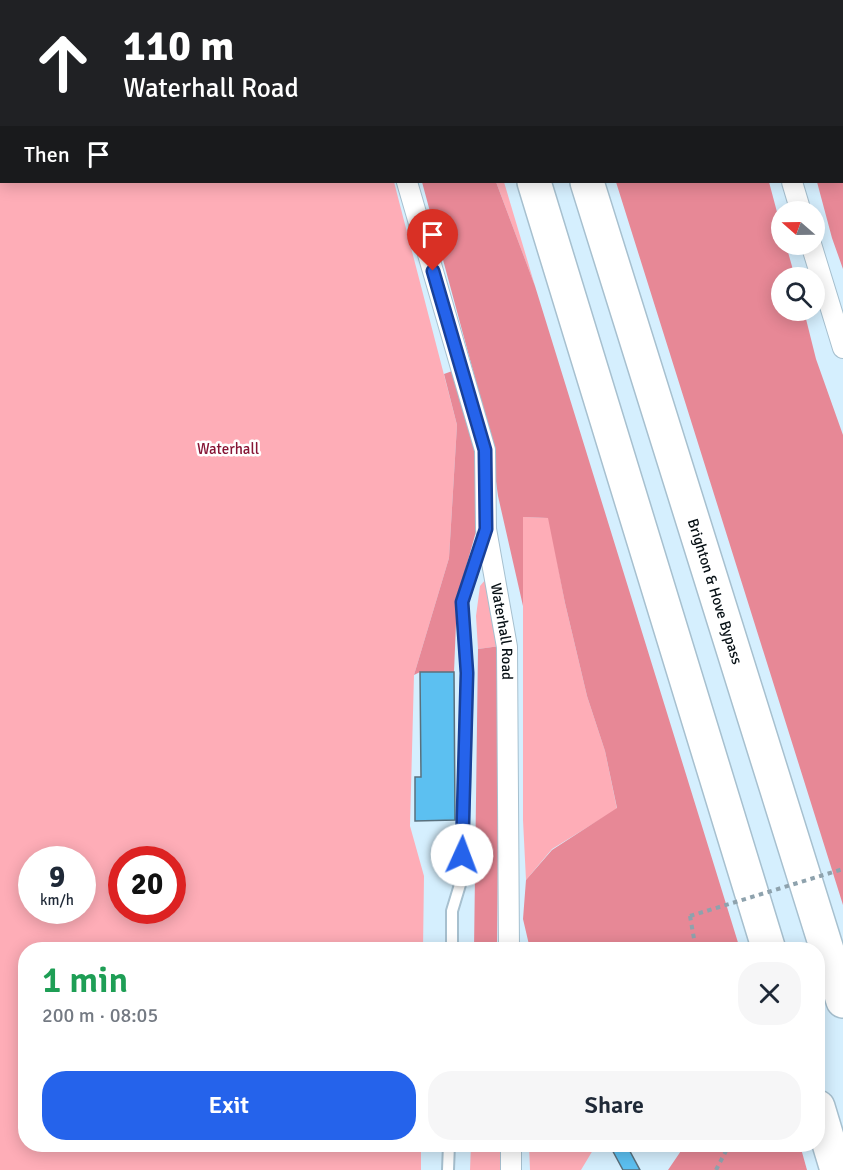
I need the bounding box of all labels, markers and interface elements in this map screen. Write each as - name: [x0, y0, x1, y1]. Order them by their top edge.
- text: 110 m: [123, 21, 234, 72]
- icon: ahead: [24, 24, 102, 102]
- text: Waterhall Road: [123, 72, 299, 105]
- icon: arrive: [82, 138, 115, 171]
- text: Then: [24, 141, 70, 168]
- north arrow: [771, 201, 825, 255]
- map controls: [771, 201, 825, 321]
- pin: [407, 209, 458, 271]
- icon: arrive: [416, 218, 449, 251]
- button: search: [771, 267, 825, 321]
- park label: Waterhall: [197, 440, 259, 458]
- street label: Brighton & Hove Bypass: [684, 516, 746, 667]
- street label: Waterhall Road: [487, 582, 516, 680]
- position arrow: [430, 823, 494, 887]
- speed limit sign: 20: [108, 846, 186, 924]
- text: 9: [49, 859, 65, 896]
- text: km/h: [40, 891, 74, 909]
- text: 1 min: [42, 958, 128, 1003]
- button: close: [738, 962, 801, 1025]
- text: 200 m · 08:05: [42, 1003, 158, 1028]
- button: Exit: [42, 1071, 416, 1140]
- button: Share: [428, 1071, 801, 1140]

